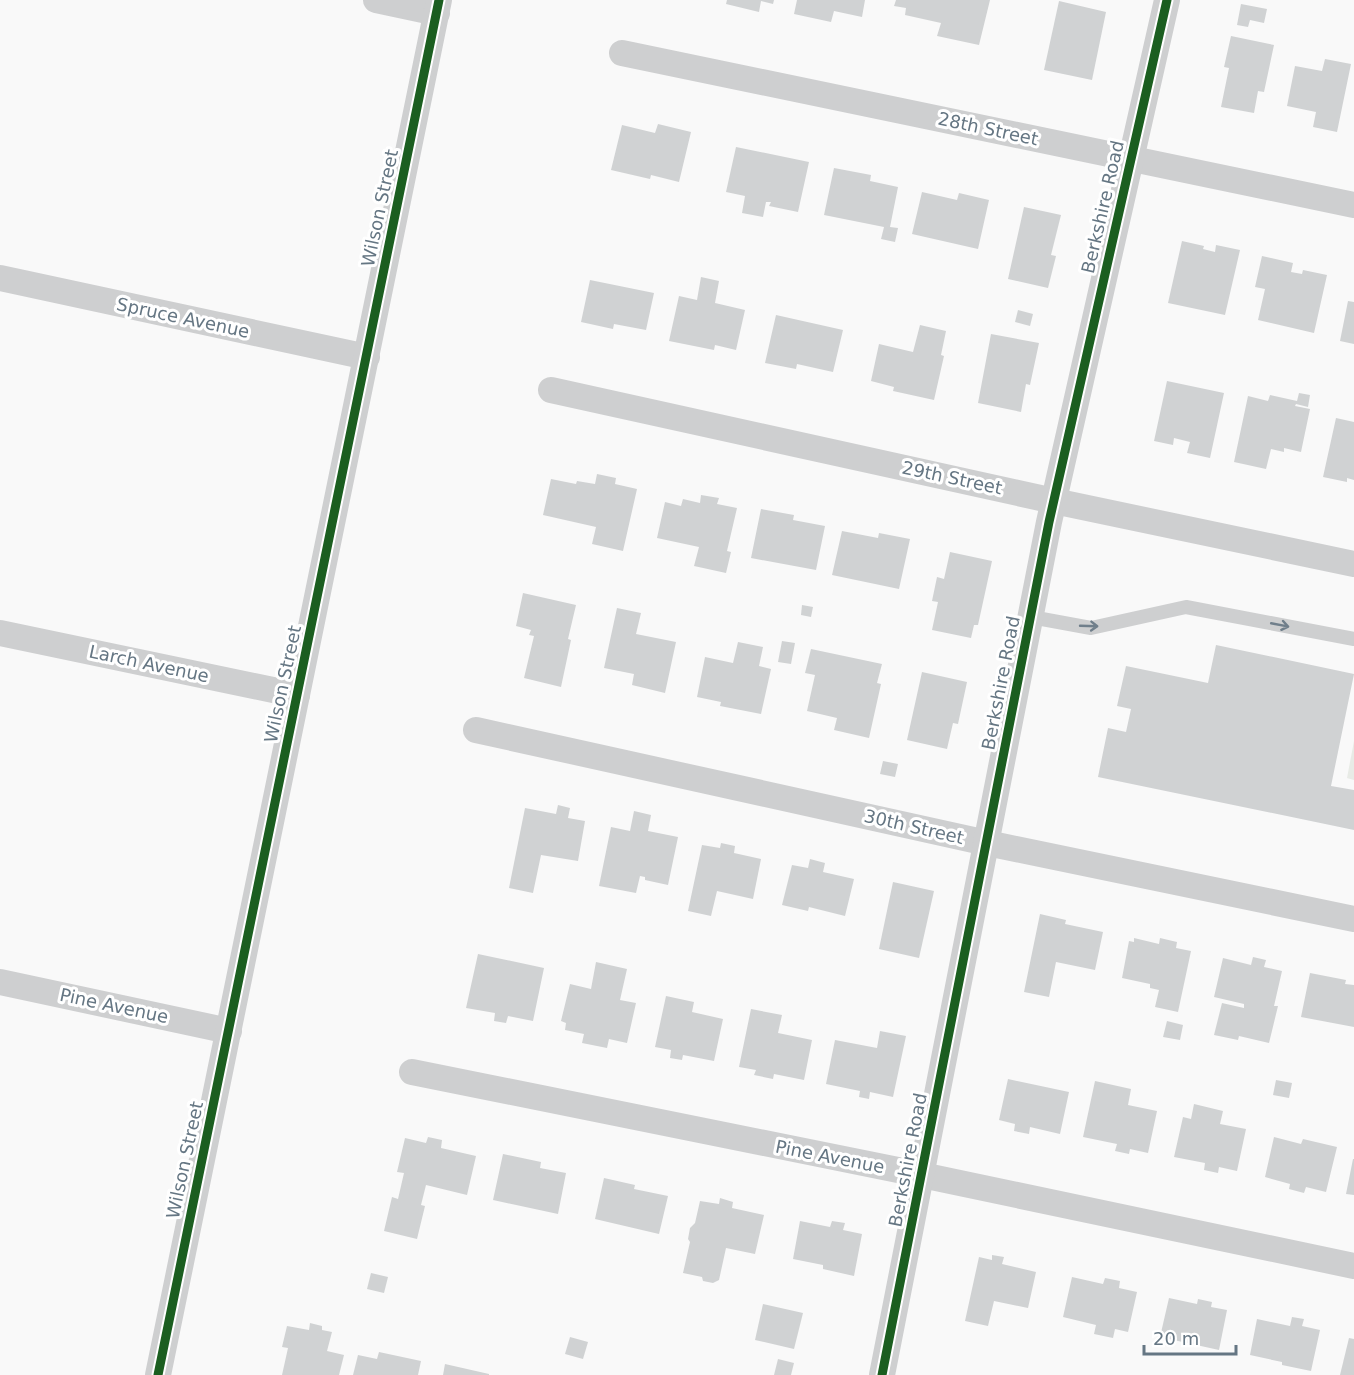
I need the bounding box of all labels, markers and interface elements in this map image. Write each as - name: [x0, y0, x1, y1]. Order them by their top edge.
- street label: 28th Street: [936, 108, 1040, 149]
- street label: Berkshire Road: [1077, 138, 1128, 276]
- street label: Wilson Street: [357, 147, 402, 269]
- street label: Spruce Avenue: [115, 293, 251, 342]
- street label: 29th Street: [900, 457, 1004, 498]
- street label: Berkshire Road: [977, 614, 1024, 752]
- one-way arrow: [1269, 620, 1289, 631]
- one-way arrow: [1078, 621, 1098, 632]
- street label: Wilson Street: [260, 623, 305, 745]
- street label: Larch Avenue: [87, 641, 211, 686]
- street label: 30th Street: [862, 805, 966, 848]
- street label: Pine Avenue: [58, 984, 170, 1027]
- street label: Berkshire Road: [884, 1091, 931, 1229]
- street label: Wilson Street: [162, 1099, 207, 1221]
- street label: Pine Avenue: [774, 1136, 886, 1177]
- scale bar: [1144, 1318, 1236, 1356]
- text: 20 m: [1153, 1328, 1199, 1349]

